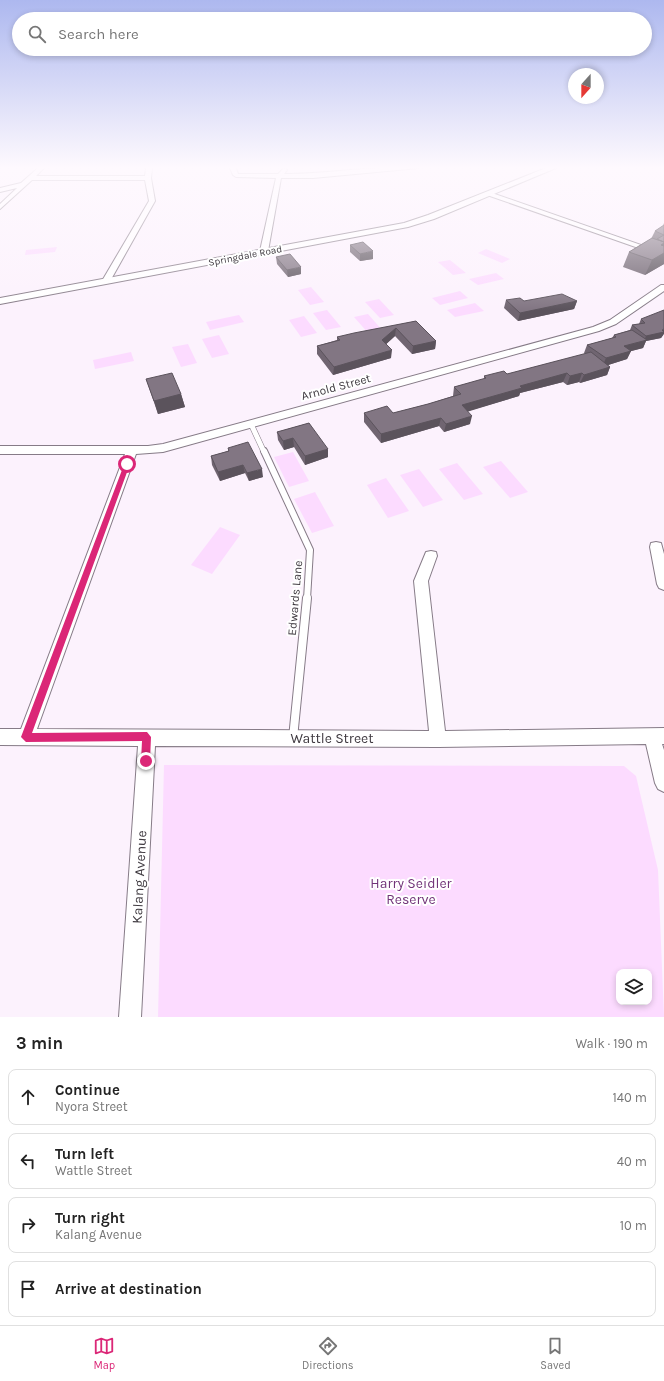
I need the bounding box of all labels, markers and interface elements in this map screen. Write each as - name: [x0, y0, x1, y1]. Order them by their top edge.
- search box: [12, 12, 652, 56]
- icon: search: [26, 23, 48, 45]
- text: Search here: [58, 25, 139, 43]
- north arrow: [568, 68, 604, 104]
- street label: Springdale Road: [207, 243, 283, 269]
- street label: Arnold Street: [300, 371, 373, 403]
- route start: [118, 455, 136, 473]
- street label: Edwards Lane: [285, 560, 305, 636]
- street label: Wattle Street: [290, 730, 374, 747]
- route end: [137, 752, 155, 770]
- street label: Kalang Avenue: [129, 830, 150, 924]
- park label: Harry Seidler Reserve: [370, 875, 453, 908]
- map controls: [616, 969, 652, 1005]
- button: layers: [616, 969, 652, 1005]
- text: 3 min: [16, 1033, 63, 1053]
- text: Walk · 190 m: [575, 1036, 648, 1051]
- text: Continue: [55, 1081, 120, 1099]
- icon: ahead: [17, 1086, 39, 1108]
- text: 140 m: [612, 1090, 647, 1105]
- text: Nyora Street: [55, 1099, 128, 1114]
- text: Turn left: [55, 1145, 114, 1163]
- icon: left: [17, 1150, 39, 1172]
- text: 40 m: [617, 1154, 647, 1169]
- text: Wattle Street: [55, 1163, 132, 1178]
- text: Turn right: [55, 1209, 125, 1227]
- icon: right: [17, 1214, 39, 1236]
- text: 10 m: [620, 1218, 647, 1233]
- text: Kalang Avenue: [55, 1227, 142, 1242]
- icon: arrive: [17, 1278, 39, 1300]
- text: Arrive at destination: [55, 1280, 202, 1298]
- tab: Map: [93, 1335, 115, 1372]
- tab: Directions: [302, 1335, 354, 1372]
- tab: Saved: [540, 1335, 571, 1372]

